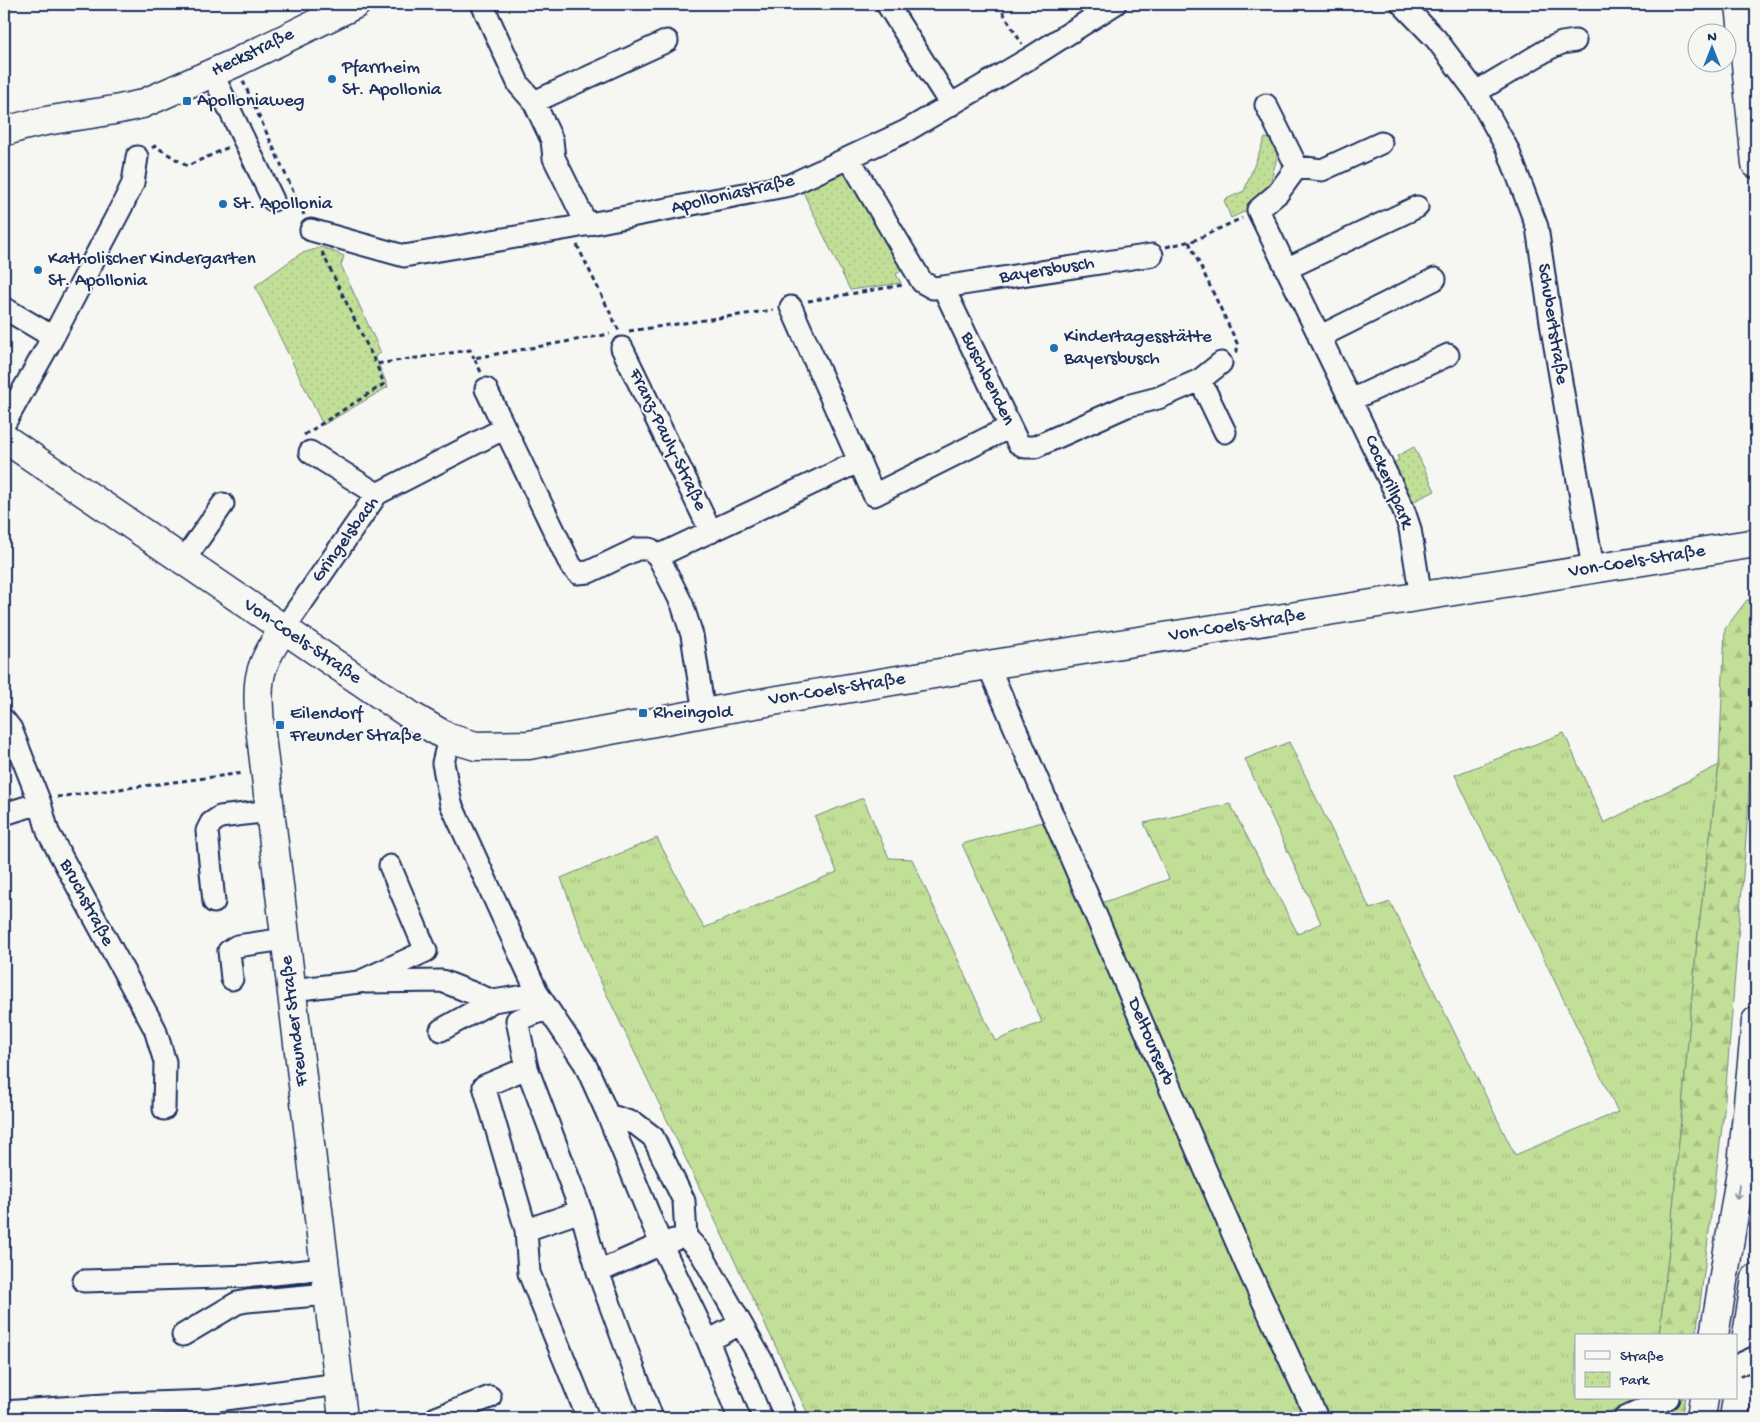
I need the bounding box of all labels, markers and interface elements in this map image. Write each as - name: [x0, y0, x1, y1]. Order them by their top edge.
- north arrow: [1688, 22, 1738, 72]
- street label: Heckstraße: [208, 23, 298, 83]
- text: N: [1707, 29, 1717, 46]
- place label: Pfarrheim St. Apollonia: [341, 57, 443, 102]
- marker: Pfarrheim St. Apollonia: [326, 73, 338, 85]
- place label: Apolloniaweg: [197, 90, 305, 113]
- marker: Apolloniaweg: [181, 95, 193, 107]
- street label: Apolloniastraße: [669, 170, 797, 220]
- place label: St. Apollonia: [233, 193, 334, 216]
- marker: St. Apollonia: [217, 198, 229, 210]
- place label: Katholischer Kindergarten St. Apollonia: [48, 248, 256, 293]
- street label: Bayersbusch: [997, 252, 1096, 290]
- street label: Schubertstraße: [1531, 262, 1573, 386]
- marker: Katholischer Kindergarten St. Apollonia: [32, 264, 44, 276]
- place label: Kindertagesstätte Bayersbusch: [1063, 326, 1212, 371]
- street label: Buschbenden: [954, 328, 1020, 429]
- marker: Kindertagesstätte Bayersbusch: [1048, 342, 1060, 354]
- street label: Franz-Pauly-Straße: [622, 364, 711, 515]
- street label: Cockerillpark: [1358, 432, 1419, 534]
- street label: Gringelsbach: [307, 492, 385, 588]
- street label: Von-Coels-Straße: [1566, 540, 1707, 584]
- street label: Von-Coels-Straße: [238, 593, 366, 690]
- street label: Von-Coels-Straße: [1166, 604, 1307, 648]
- street label: Von-Coels-Straße: [766, 668, 907, 712]
- place label: Rheingold: [653, 702, 734, 725]
- place label: Eilendorf Freunder Straße: [289, 703, 422, 748]
- marker: Rheingold: [637, 707, 649, 719]
- marker: Eilendorf Freunder Straße: [274, 719, 286, 731]
- street label: Bruchstraße: [53, 855, 119, 951]
- street label: Freunder Straße: [276, 954, 315, 1089]
- street label: Deltourserb: [1120, 993, 1179, 1089]
- one-way arrow: [1732, 1183, 1742, 1199]
- legend: [1575, 1334, 1738, 1400]
- text: Straße: [1620, 1348, 1664, 1366]
- text: Park: [1619, 1372, 1650, 1390]

